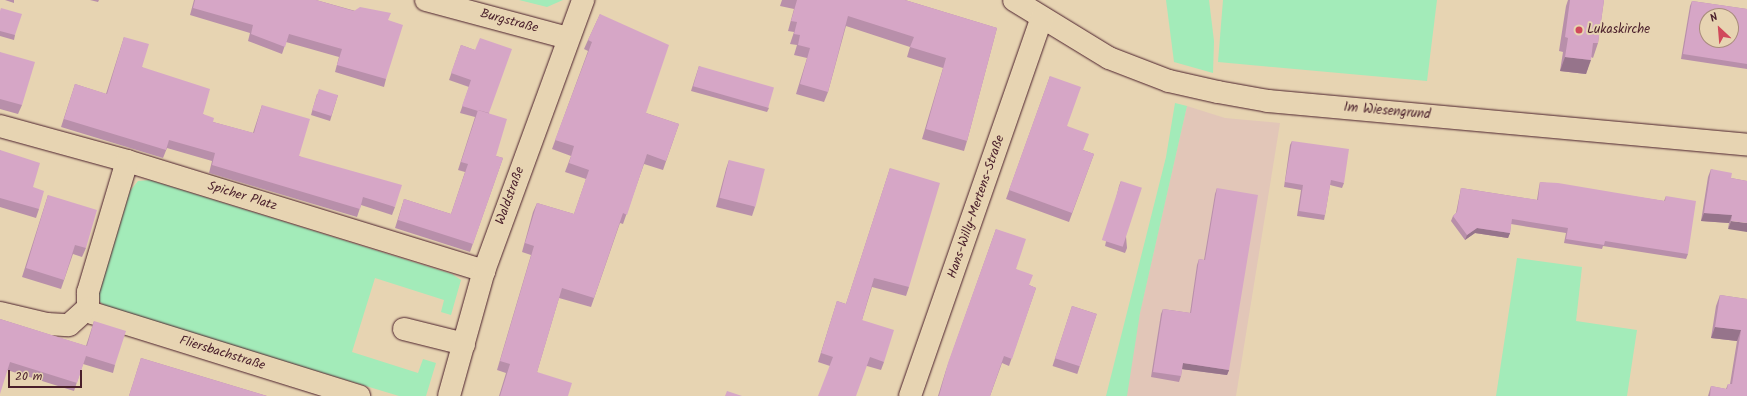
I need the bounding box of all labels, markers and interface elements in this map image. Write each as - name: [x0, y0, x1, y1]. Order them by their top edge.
- street label: Burgstraße: [478, 7, 540, 37]
- north arrow: [1699, 8, 1739, 48]
- text: N: [1707, 9, 1721, 28]
- place label: Lukaskirche: [1587, 22, 1650, 38]
- marker: Lukaskirche: [1574, 25, 1584, 35]
- street label: Im Wiesengrund: [1343, 100, 1431, 124]
- street label: Hans-Willy-Mertens-Straße: [945, 133, 1009, 281]
- street label: Waldstraße: [493, 165, 529, 227]
- street label: Spicher Platz: [206, 179, 278, 215]
- street label: Fliersbachstraße: [177, 334, 267, 374]
- scale bar: [10, 362, 84, 388]
- text: 20 m: [15, 367, 42, 386]

